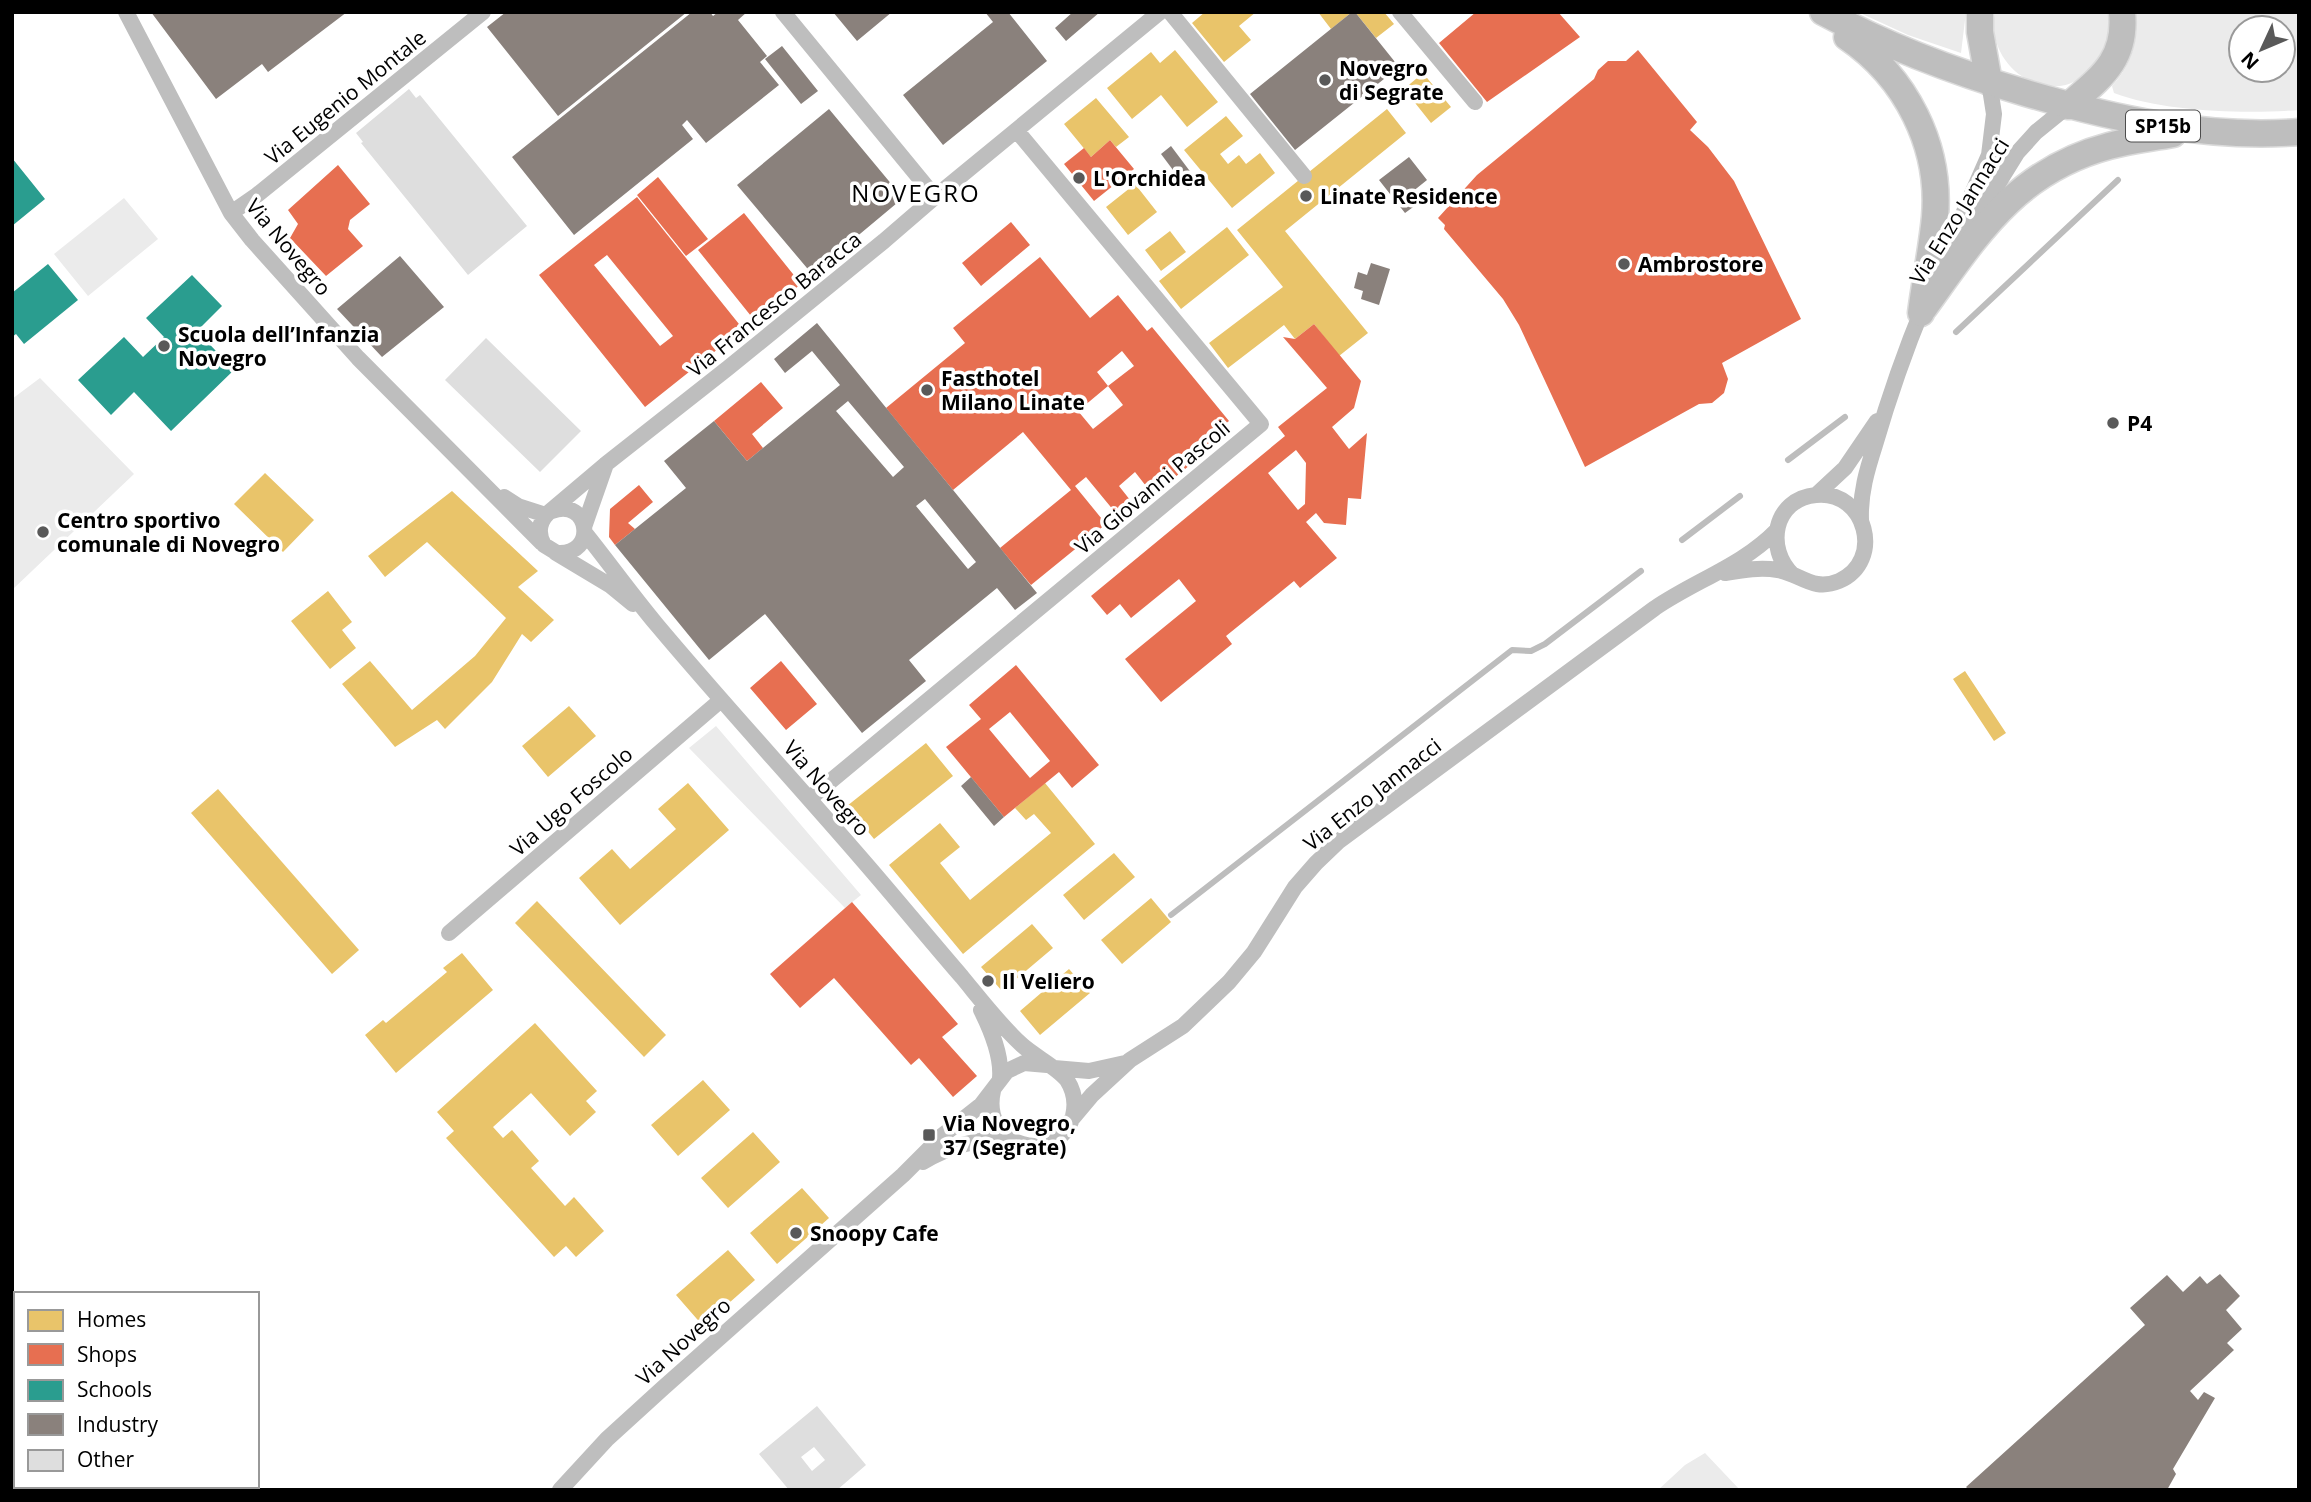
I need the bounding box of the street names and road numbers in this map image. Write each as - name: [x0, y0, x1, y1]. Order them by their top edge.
- street label: Via Eugenio Montale: [259, 23, 431, 171]
- road number: SP15b: [2126, 110, 2200, 142]
- street label: Via Enzo Jannacci: [1903, 133, 2015, 289]
- street label: Via Novegro: [240, 193, 338, 301]
- street label: Via Francesco Baracca: [681, 225, 867, 383]
- street label: Via Giovanni Pascoli: [1069, 414, 1235, 560]
- street label: Via Enzo Jannacci: [1297, 731, 1447, 857]
- street label: Via Novegro: [778, 734, 876, 842]
- street label: Via Ugo Foscolo: [504, 740, 638, 862]
- street label: Via Novegro: [630, 1291, 736, 1391]

